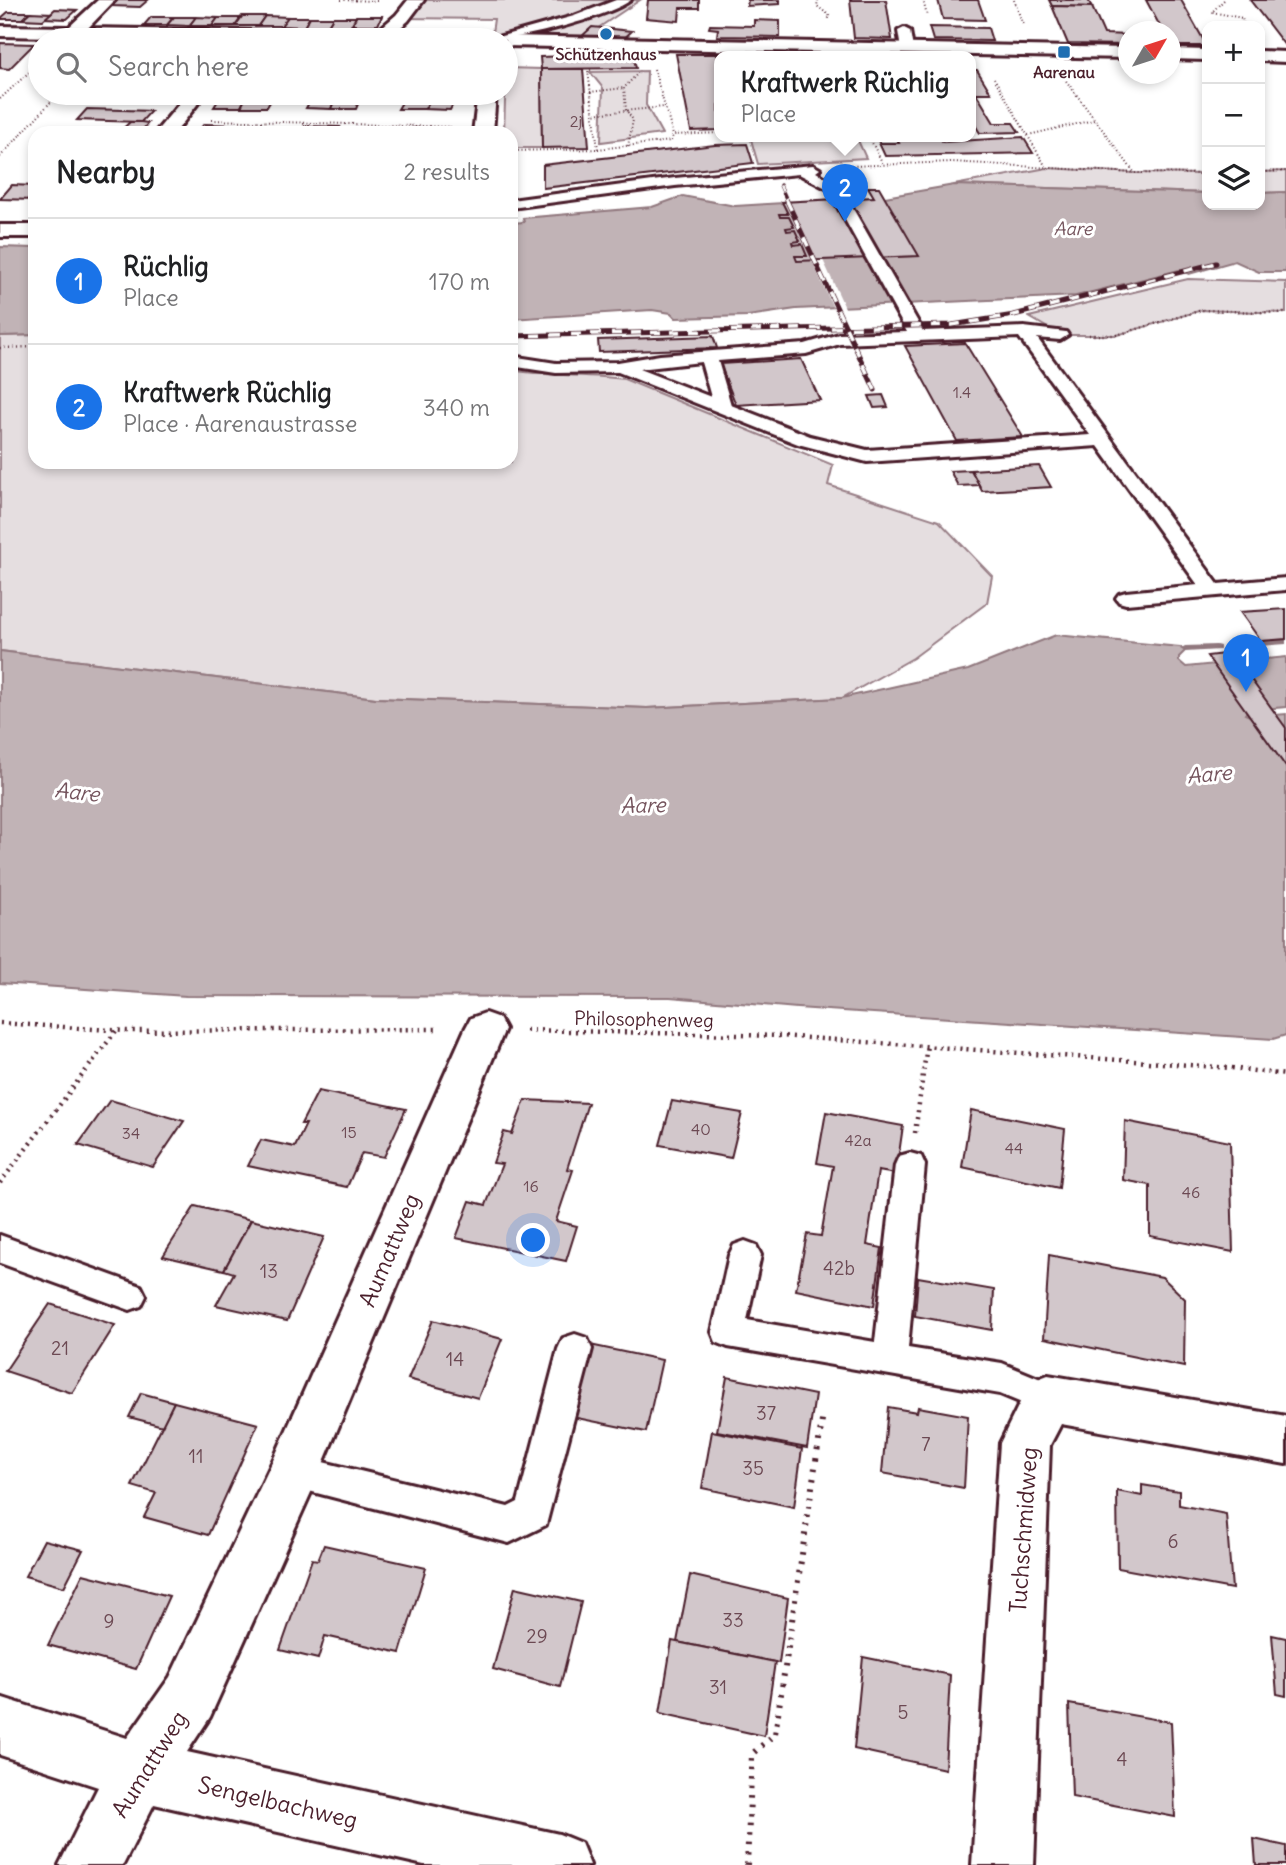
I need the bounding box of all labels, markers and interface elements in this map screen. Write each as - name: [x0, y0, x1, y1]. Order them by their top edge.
- north arrow: [1118, 21, 1181, 84]
- map controls: [1202, 21, 1265, 210]
- button: +: [1202, 21, 1265, 84]
- marker: Schützenhaus: [598, 26, 614, 42]
- search box: [28, 28, 518, 105]
- place label: Schützenhaus: [555, 44, 657, 64]
- marker: Aarenau: [1056, 44, 1072, 60]
- icon: search: [52, 48, 90, 86]
- text: Search here: [108, 50, 249, 83]
- popup: [714, 51, 976, 142]
- place label: Aarenau: [1033, 62, 1096, 82]
- text: Kraftwerk Rüchlig: [741, 66, 949, 99]
- button: −: [1202, 84, 1265, 147]
- text: Place: [741, 99, 796, 128]
- house number: 2j: [570, 111, 582, 131]
- button: layers: [1202, 147, 1265, 210]
- text: Nearby: [56, 153, 156, 191]
- text: 2 results: [404, 157, 490, 186]
- pin: 2: [822, 164, 868, 222]
- water label: Aare: [1054, 217, 1093, 240]
- text: Rüchlig: [123, 250, 209, 283]
- text: 1: [74, 267, 84, 296]
- text: 170 m: [429, 267, 490, 296]
- text: Place: [123, 283, 179, 312]
- text: Kraftwerk Rüchlig: [123, 376, 332, 409]
- house number: 1.4: [953, 382, 971, 402]
- text: 2: [73, 393, 85, 422]
- text: 340 m: [423, 393, 490, 422]
- text: Place · Aarenaustrasse: [123, 409, 357, 438]
- pin: 1: [1223, 634, 1269, 692]
- water label: Aare: [1186, 758, 1234, 789]
- water label: Aare: [53, 776, 102, 808]
- water label: Aare: [620, 791, 667, 819]
- street label: Philosophenweg: [574, 1006, 714, 1032]
- house number: 40: [691, 1119, 711, 1139]
- house number: 15: [341, 1122, 357, 1142]
- house number: 34: [122, 1123, 140, 1143]
- house number: 42a: [844, 1130, 872, 1150]
- house number: 44: [1005, 1138, 1023, 1158]
- house number: 16: [523, 1176, 539, 1196]
- house number: 46: [1182, 1182, 1200, 1202]
- street label: Aumattweg: [352, 1189, 426, 1311]
- your location: [516, 1223, 550, 1257]
- house number: 42b: [823, 1256, 855, 1280]
- house number: 13: [260, 1259, 278, 1283]
- house number: 21: [51, 1336, 69, 1360]
- house number: 14: [446, 1347, 464, 1371]
- house number: 37: [756, 1401, 776, 1425]
- house number: 7: [921, 1432, 931, 1456]
- house number: 11: [188, 1444, 204, 1468]
- street label: Tuchschmidweg: [1003, 1446, 1043, 1614]
- house number: 35: [742, 1456, 764, 1480]
- house number: 6: [1168, 1529, 1178, 1553]
- house number: 33: [722, 1608, 744, 1632]
- house number: 9: [104, 1609, 114, 1633]
- house number: 29: [526, 1624, 548, 1648]
- house number: 31: [709, 1675, 727, 1699]
- house number: 5: [898, 1700, 908, 1724]
- street label: Aumattweg: [105, 1705, 193, 1823]
- house number: 4: [1117, 1747, 1128, 1771]
- street label: Sengelbachweg: [195, 1770, 361, 1834]

